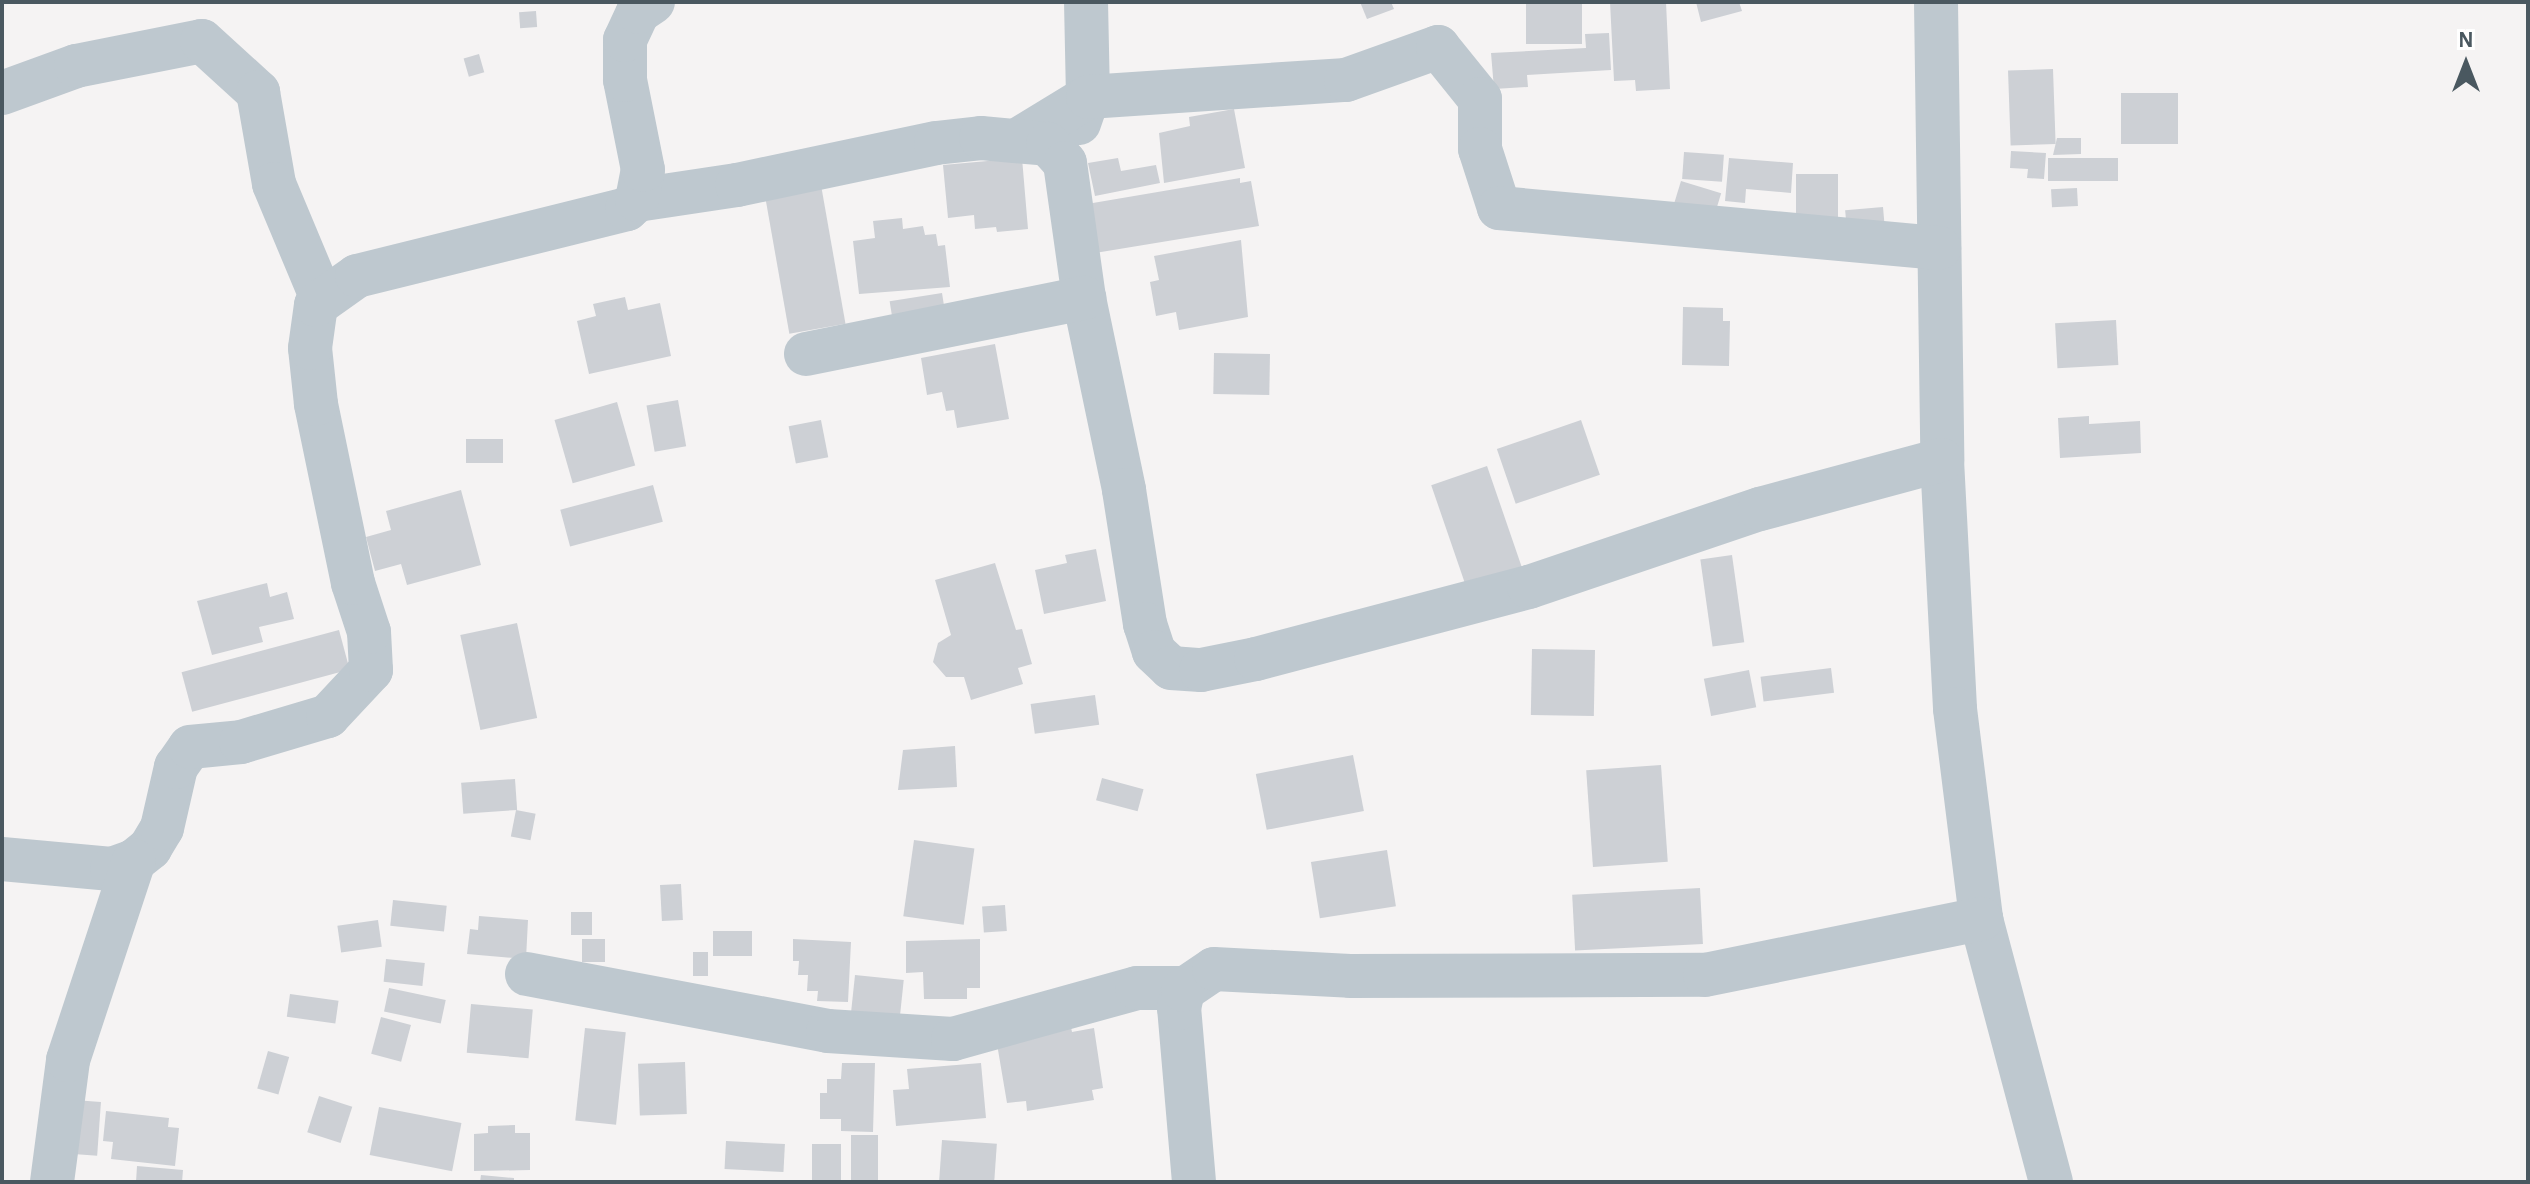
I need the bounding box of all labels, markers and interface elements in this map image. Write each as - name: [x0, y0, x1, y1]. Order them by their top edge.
- north arrow: [2426, 24, 2506, 104]
- text: N: [2458, 29, 2474, 51]

